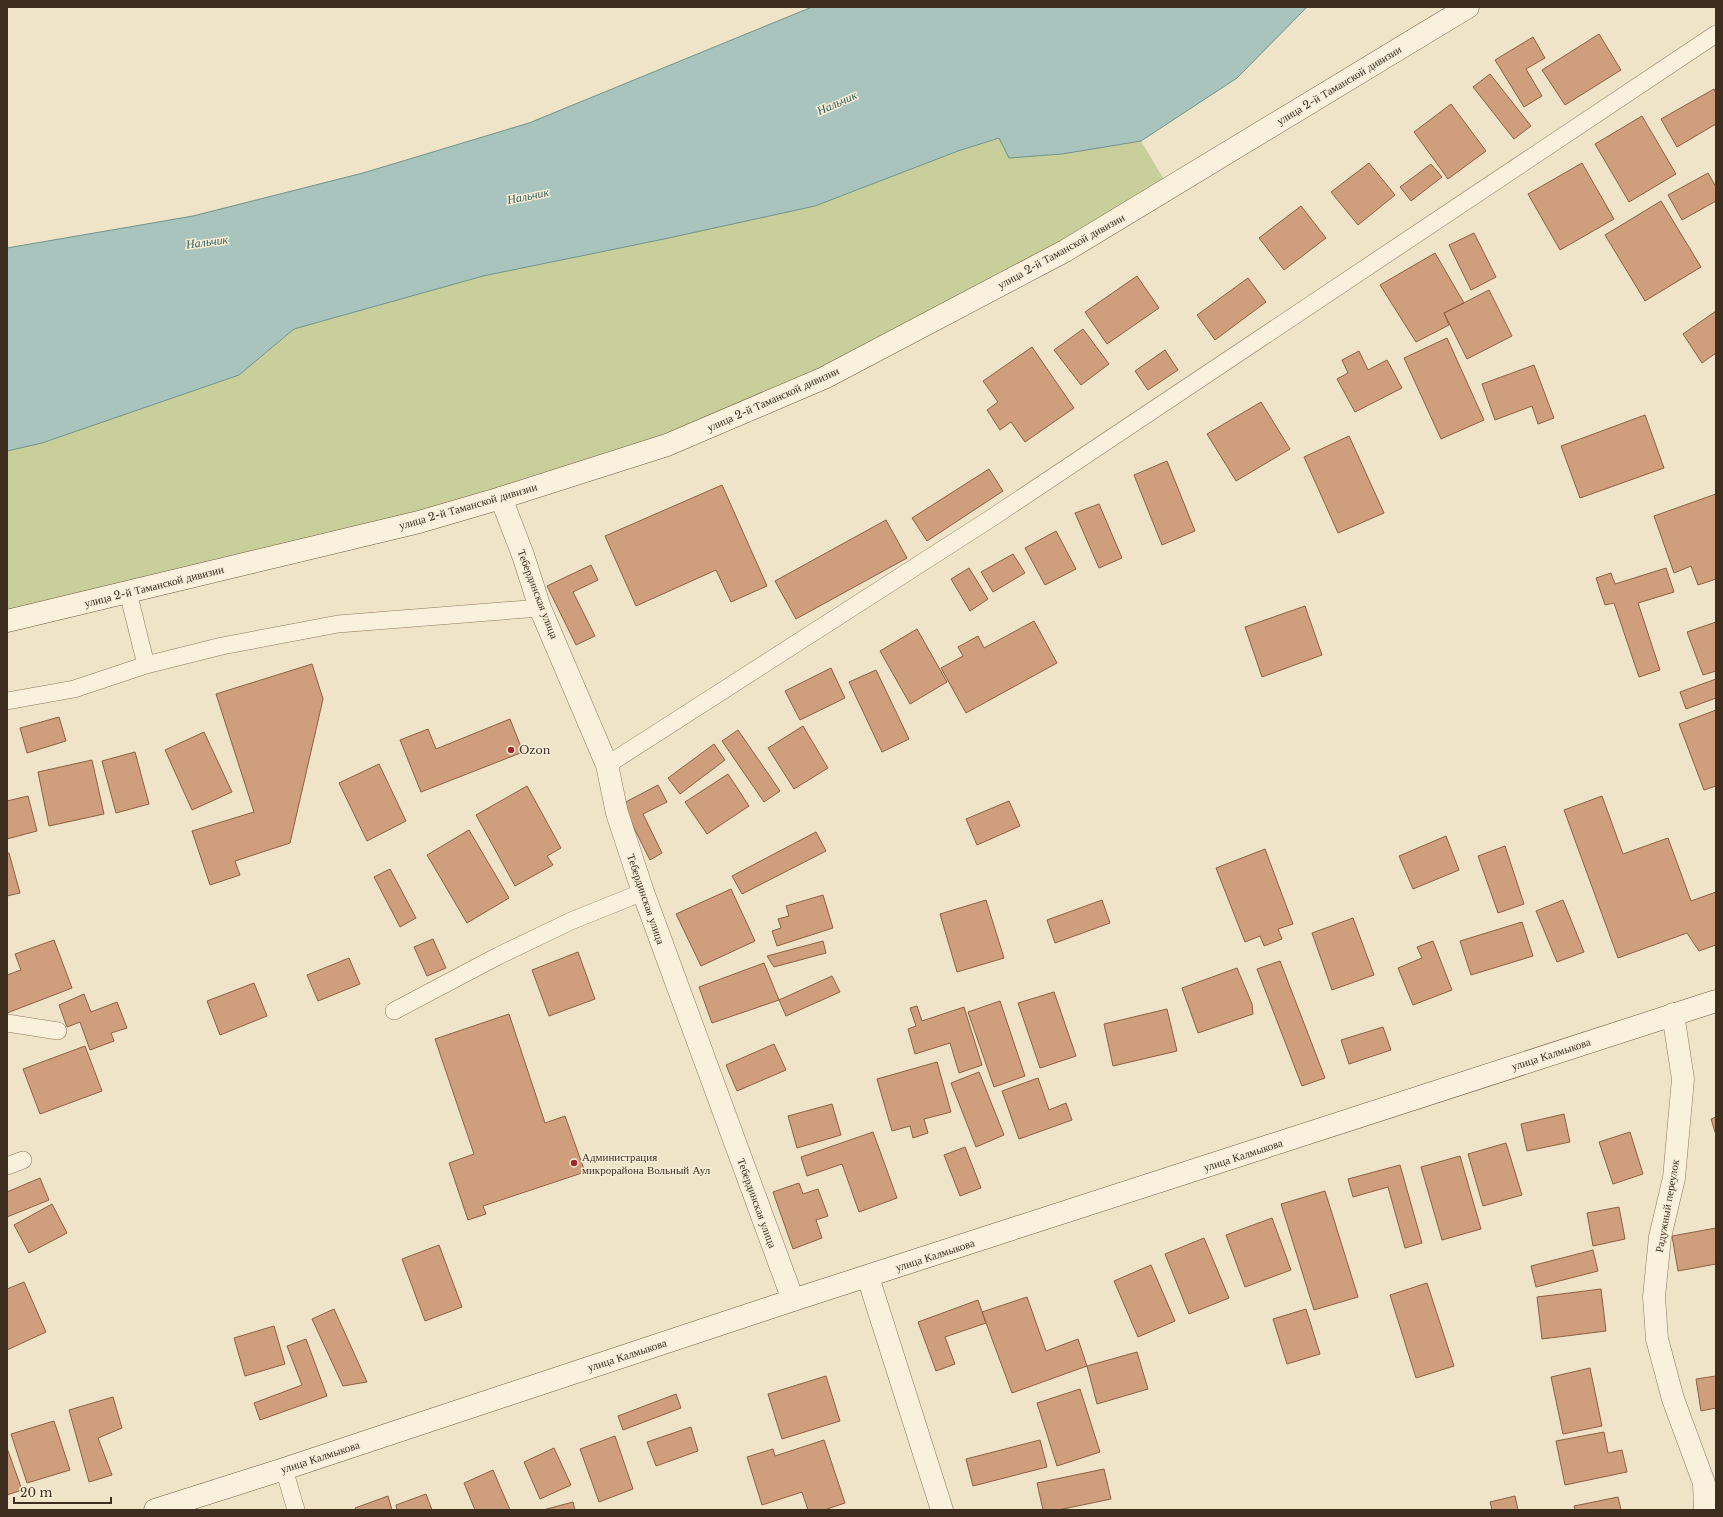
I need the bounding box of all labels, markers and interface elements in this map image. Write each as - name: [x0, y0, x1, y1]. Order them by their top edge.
- street label: улица 2-й Таманской дивизии: [1274, 42, 1404, 128]
- water label: Нальчик: [814, 87, 859, 118]
- water label: Нальчик: [505, 184, 550, 207]
- street label: улица 2-й Таманской дивизии: [995, 210, 1127, 292]
- water label: Нальчик: [184, 231, 229, 252]
- street label: улица 2-й Таманской дивизии: [705, 363, 841, 434]
- street label: улица 2-й Таманской дивизии: [397, 480, 539, 532]
- street label: Тебердинская улица: [515, 547, 562, 641]
- street label: улица 2-й Таманской дивизии: [83, 562, 225, 610]
- place label: Ozon: [519, 743, 551, 757]
- marker: Ozon: [506, 745, 516, 755]
- street label: Тебердинская улица: [624, 852, 668, 946]
- street label: улица Калмыкова: [1510, 1035, 1593, 1073]
- street label: улица Калмыкова: [1202, 1136, 1285, 1174]
- place label: Администрация микрорайона Вольный Аул: [582, 1150, 711, 1177]
- street label: Тебердинская улица: [734, 1156, 780, 1250]
- marker: Администрация микрорайона Вольный Аул: [569, 1158, 579, 1168]
- street label: Радужный переулок: [1652, 1158, 1682, 1254]
- street label: улица Калмыкова: [894, 1236, 977, 1274]
- street label: улица Калмыкова: [586, 1336, 669, 1374]
- street label: улица Калмыкова: [279, 1438, 362, 1476]
- scale bar: [14, 1479, 111, 1505]
- text: 20 m: [20, 1485, 52, 1500]

